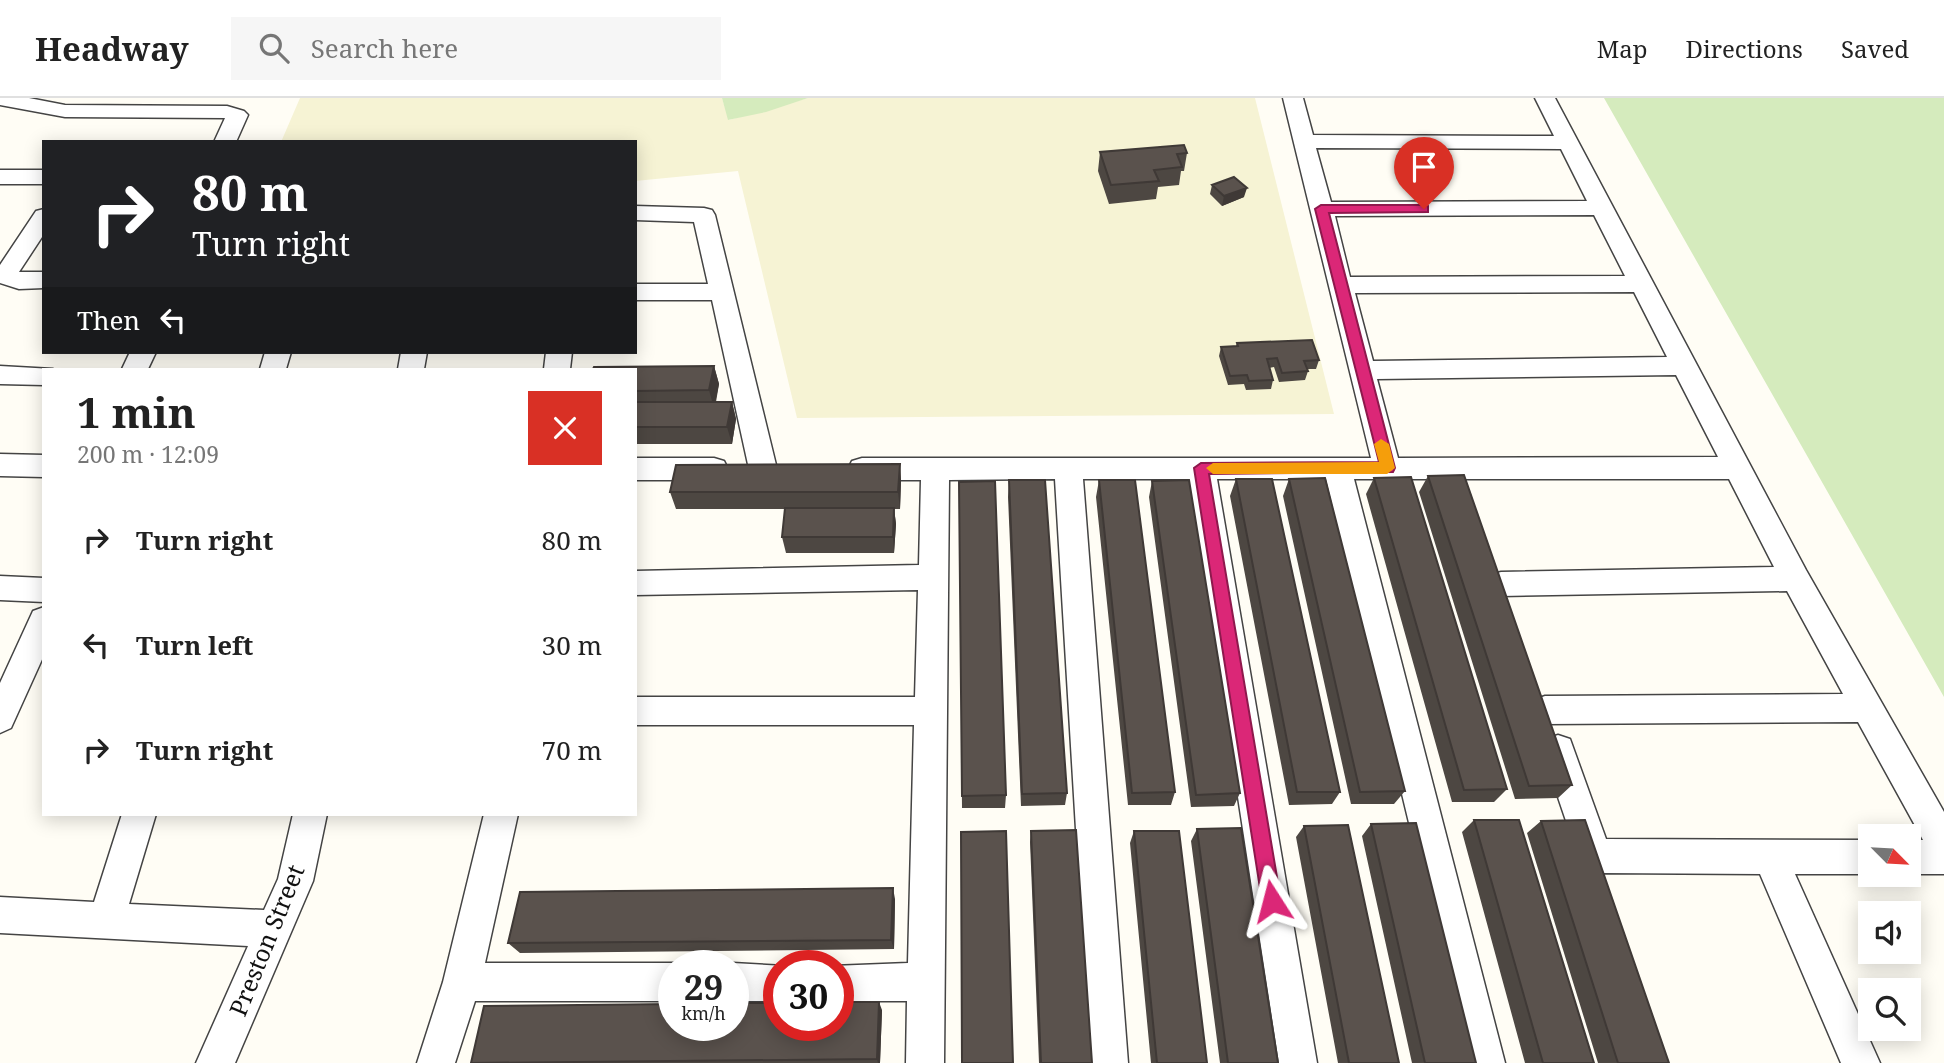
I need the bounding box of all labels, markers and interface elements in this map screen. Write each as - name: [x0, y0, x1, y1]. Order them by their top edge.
- search box: [231, 17, 721, 80]
- text: Headway: [35, 26, 189, 71]
- icon: search: [255, 29, 293, 67]
- text: Search here: [311, 30, 458, 66]
- text: Map: [1597, 32, 1648, 65]
- text: Directions: [1686, 32, 1803, 65]
- text: Saved: [1841, 32, 1909, 65]
- pin: [1394, 137, 1454, 209]
- icon: arrive: [1405, 148, 1443, 186]
- text: 80 m: [192, 159, 308, 225]
- icon: right: [77, 168, 168, 259]
- text: Turn right: [192, 222, 350, 265]
- icon: left: [154, 301, 192, 339]
- text: Then: [77, 302, 140, 338]
- text: 1 min: [77, 383, 196, 440]
- button: close: [528, 391, 602, 465]
- text: 200 m · 12:09: [77, 438, 219, 470]
- icon: right: [77, 521, 115, 559]
- text: Turn right: [136, 522, 273, 558]
- text: 80 m: [542, 522, 602, 558]
- icon: left: [77, 626, 115, 664]
- text: Turn left: [136, 627, 253, 663]
- text: 30 m: [542, 627, 602, 663]
- icon: right: [77, 731, 115, 769]
- text: Turn right: [136, 732, 273, 768]
- text: 70 m: [542, 732, 602, 768]
- north arrow: [1858, 824, 1922, 887]
- map controls: [1858, 824, 1921, 1041]
- street label: Preston Street: [221, 859, 311, 1021]
- position arrow: [1235, 864, 1309, 938]
- button: sound: [1858, 901, 1921, 964]
- speed limit sign: 30: [763, 950, 854, 1041]
- text: 29: [684, 963, 723, 1010]
- button: search: [1858, 978, 1921, 1041]
- text: km/h: [681, 1001, 726, 1025]

